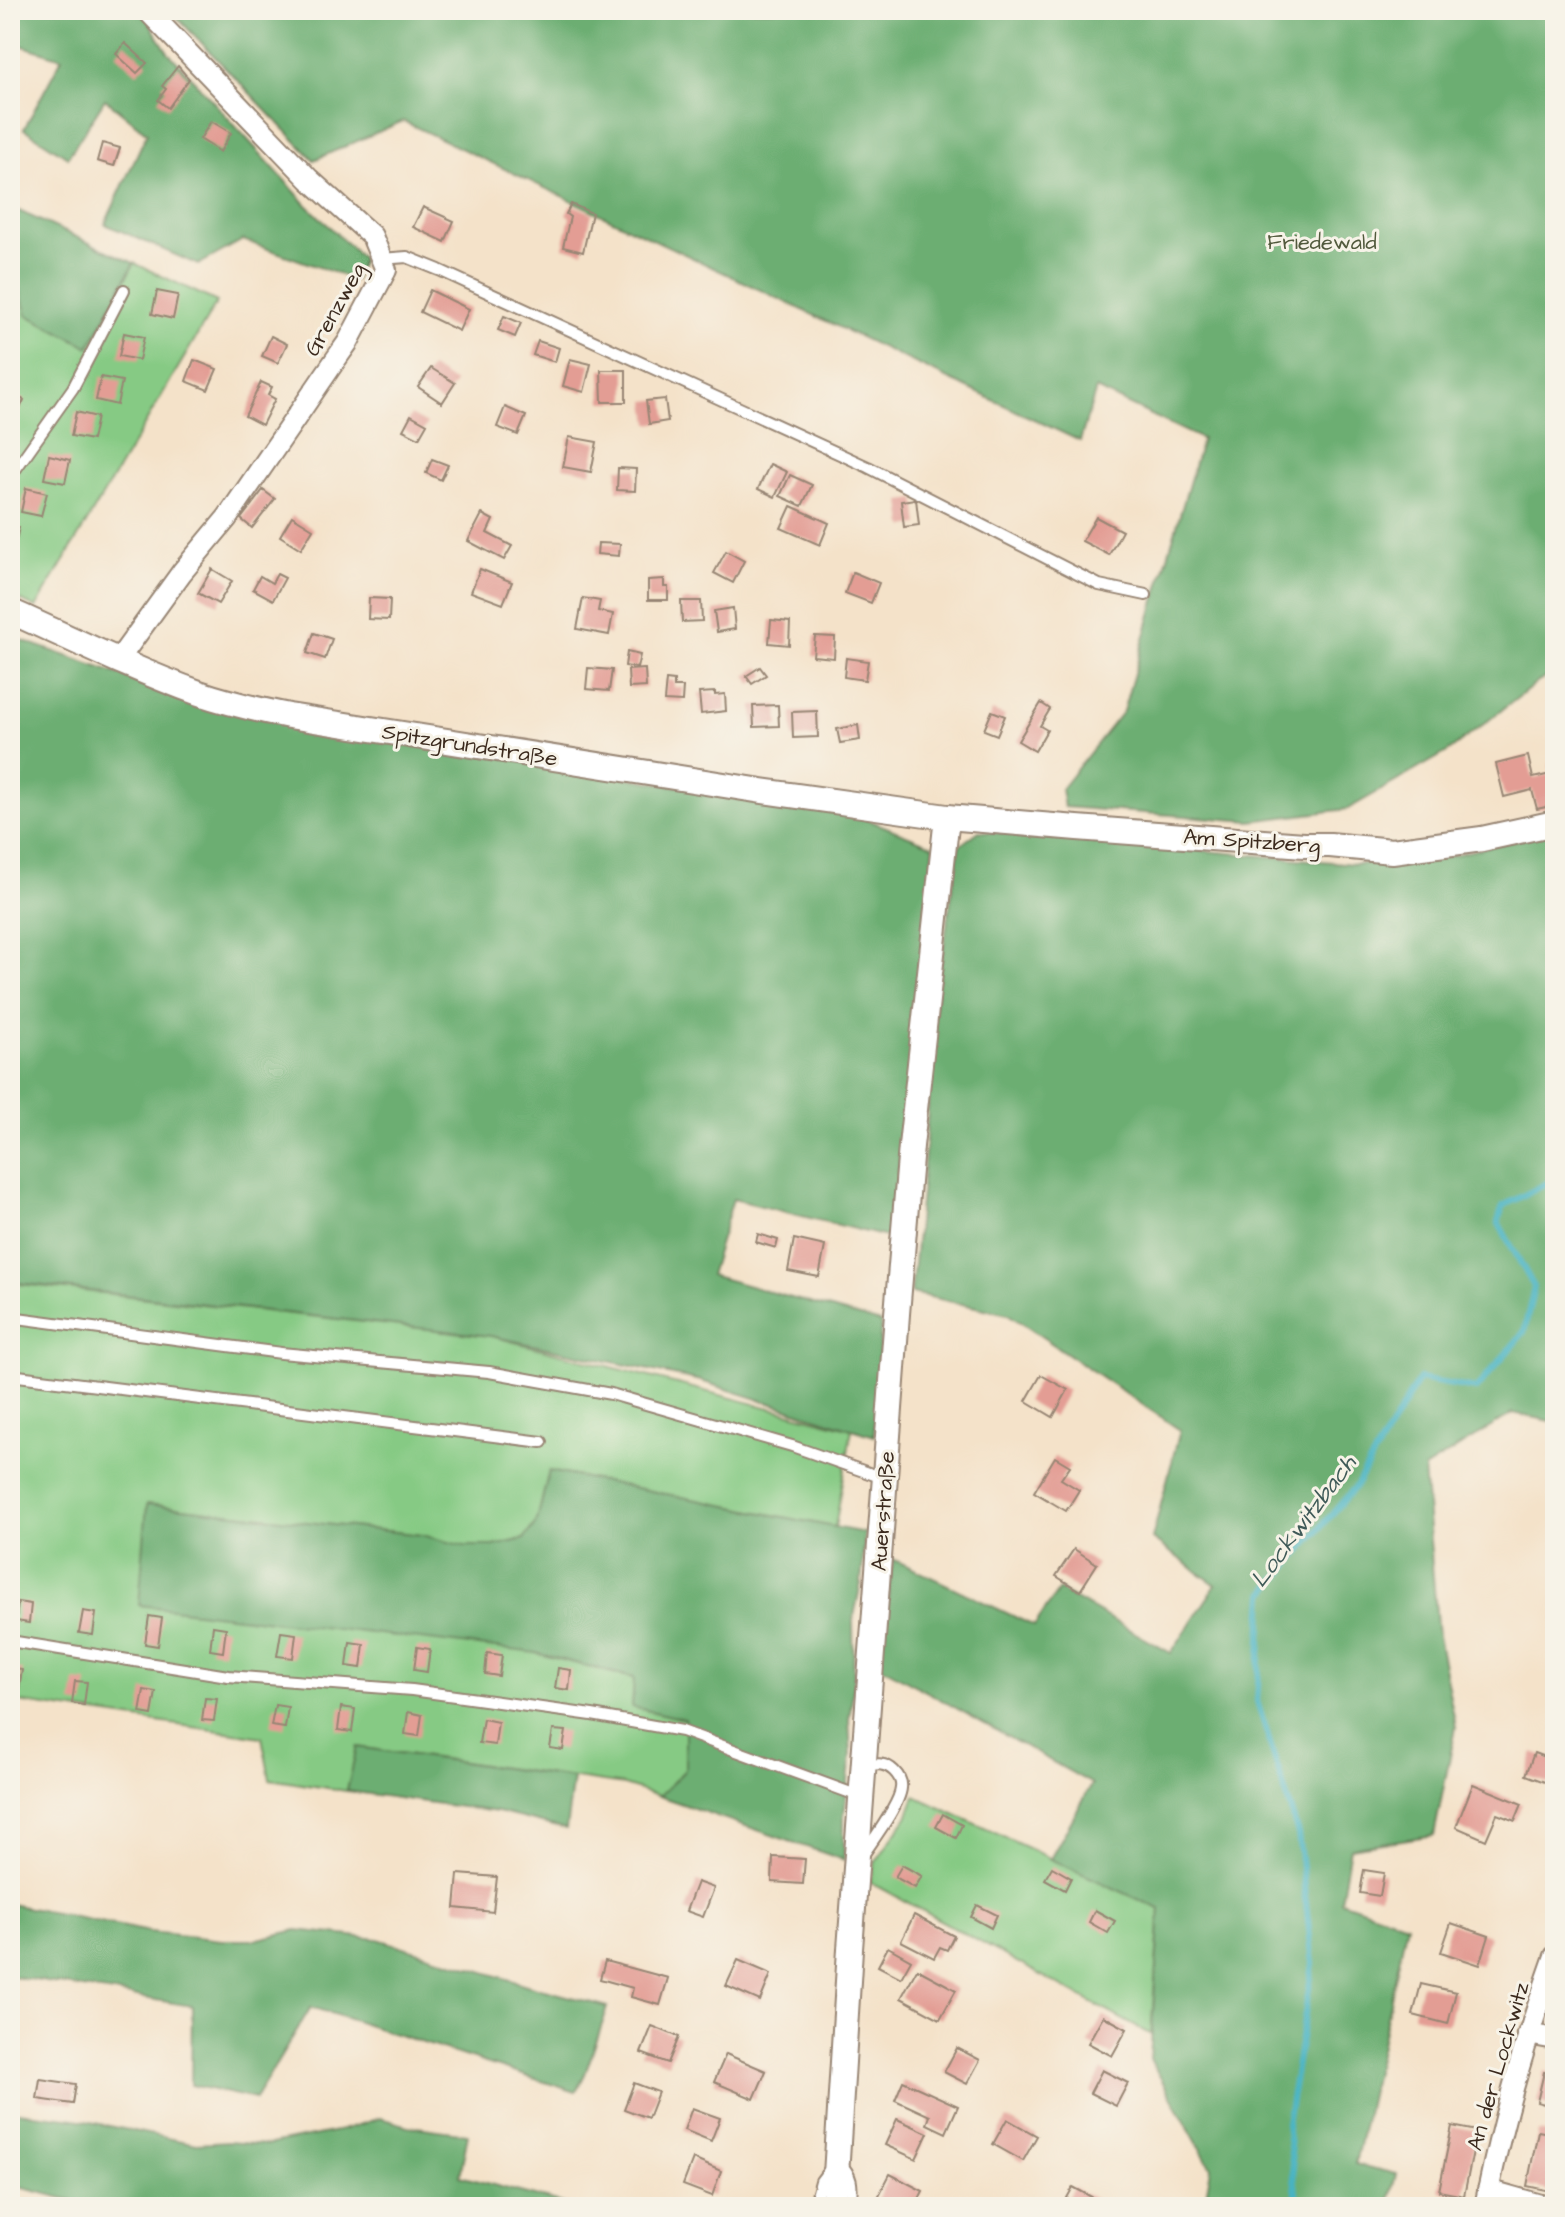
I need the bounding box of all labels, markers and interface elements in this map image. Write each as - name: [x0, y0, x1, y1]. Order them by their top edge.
- park label: Friedewald: [1267, 227, 1377, 258]
- street label: Grenzweg: [297, 258, 375, 362]
- street label: Spitzgrundstraße: [380, 716, 560, 776]
- street label: Am Spitzberg: [1182, 821, 1321, 863]
- water label: Lockwitzbach: [1243, 1448, 1365, 1595]
- street label: Auerstraße: [864, 1450, 903, 1572]
- street label: An der Lockwitz: [1460, 1978, 1537, 2154]

